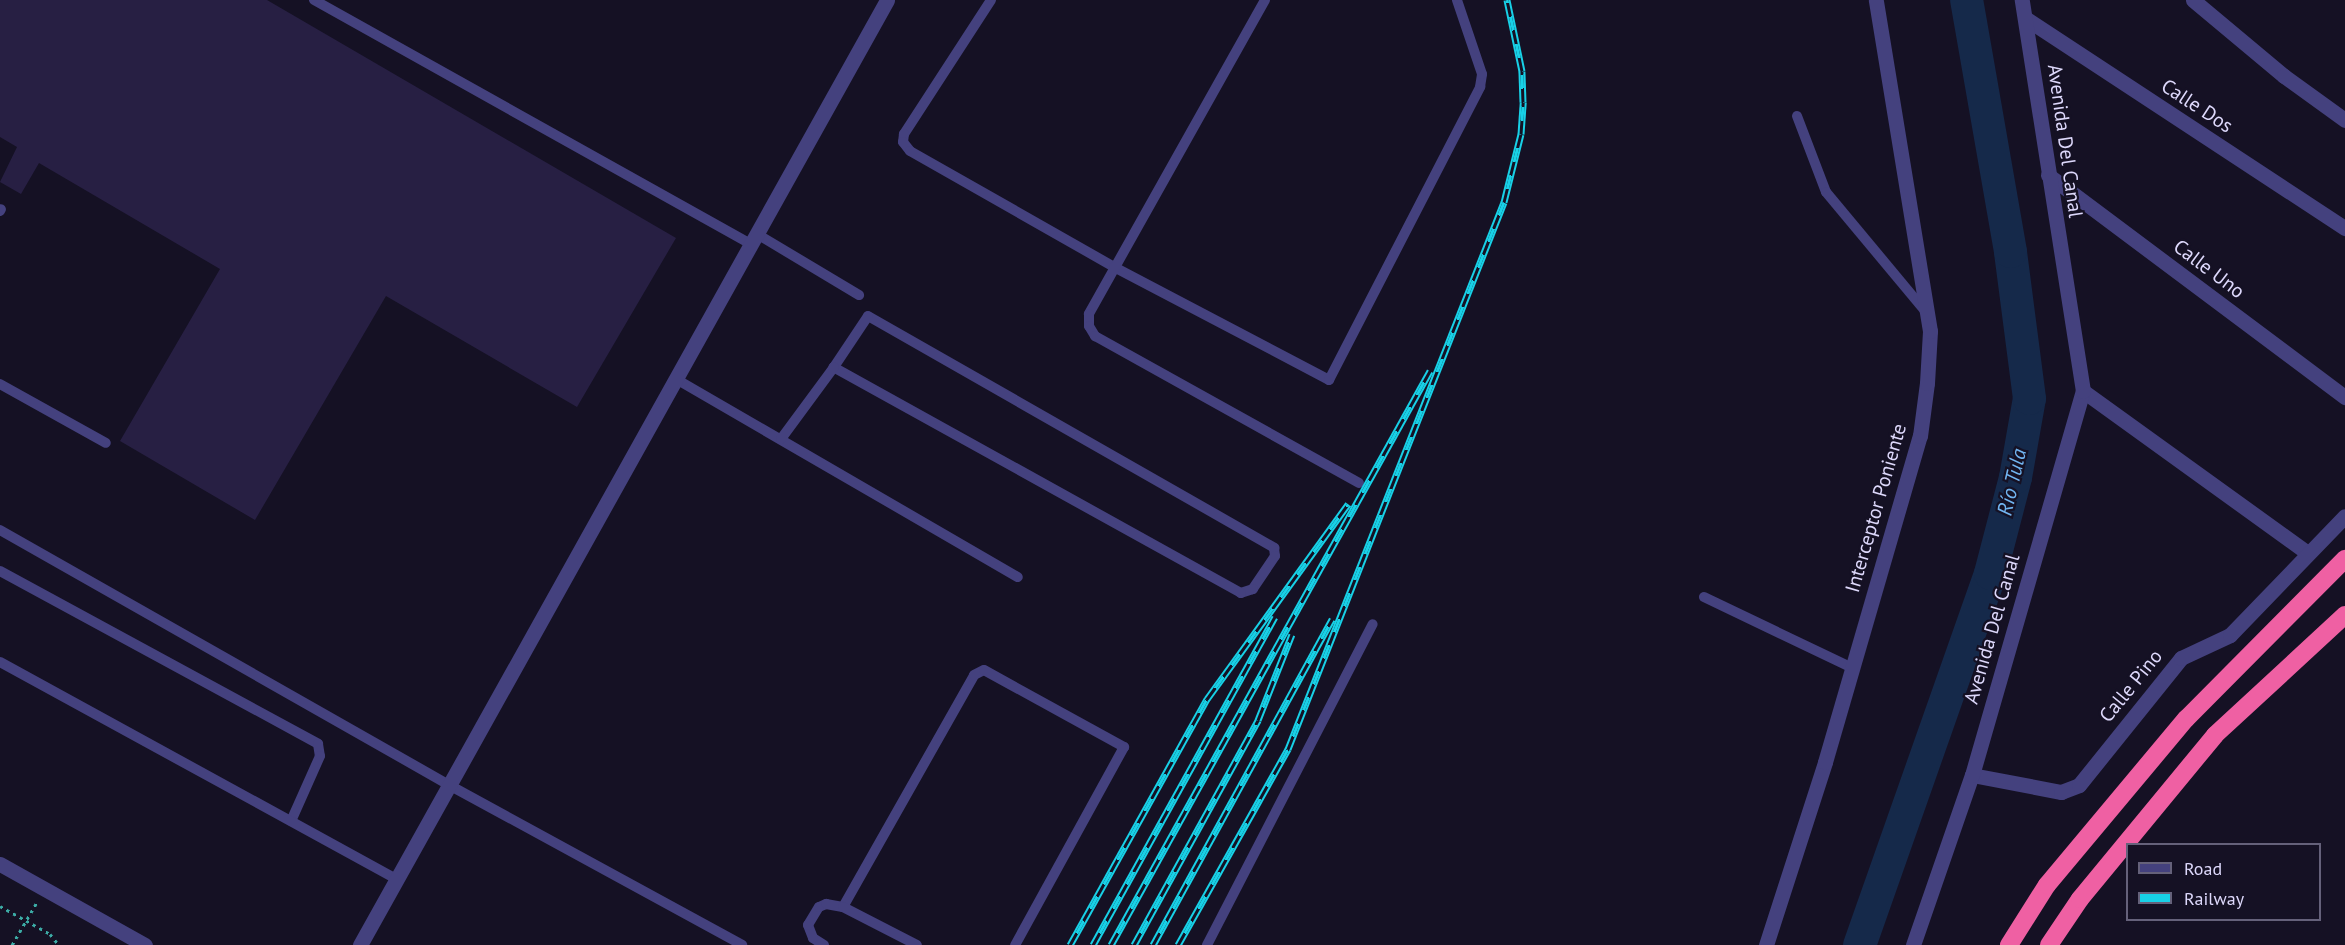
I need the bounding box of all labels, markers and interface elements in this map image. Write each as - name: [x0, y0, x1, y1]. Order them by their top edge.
- street label: Avenida Del Canal: [2042, 63, 2088, 219]
- street label: Calle Dos: [2157, 74, 2237, 138]
- street label: Calle Uno: [2169, 234, 2249, 304]
- street label: Interceptor Poniente: [1840, 421, 1912, 595]
- water label: Río Tula: [1992, 446, 2032, 518]
- street label: Avenida Del Canal: [1959, 551, 2025, 707]
- street label: Calle Pino: [2094, 645, 2168, 727]
- legend: [2126, 843, 2321, 921]
- text: Road: [2184, 857, 2222, 880]
- text: Railway: [2184, 887, 2244, 910]

